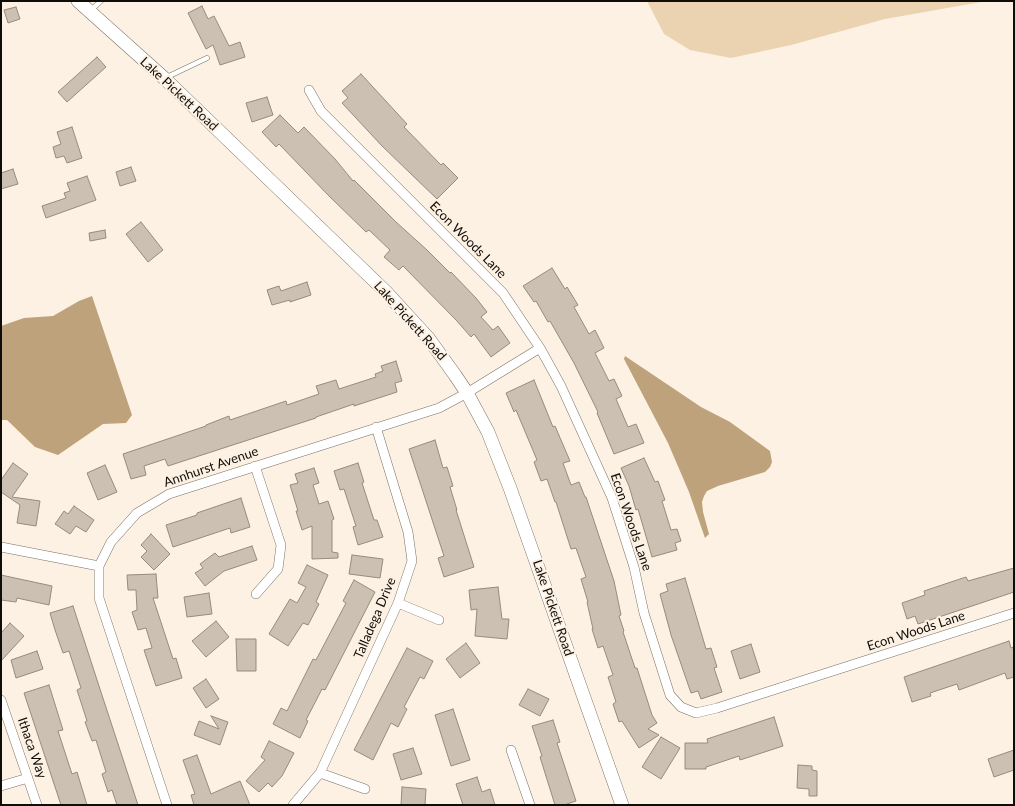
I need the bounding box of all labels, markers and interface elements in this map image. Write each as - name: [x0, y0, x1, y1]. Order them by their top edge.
- street label: Lake Pickett Road: [137, 54, 221, 134]
- street label: Econ Woods Lane: [426, 198, 510, 282]
- street label: Lake Pickett Road: [370, 278, 450, 364]
- street label: Annhurst Avenue: [162, 443, 260, 491]
- street label: Econ Woods Lane: [607, 471, 655, 573]
- street label: Lake Pickett Road: [529, 558, 577, 658]
- street label: Talladega Drive: [351, 575, 399, 661]
- street label: Econ Woods Lane: [865, 608, 967, 654]
- street label: Ithaca Way: [14, 715, 50, 781]

